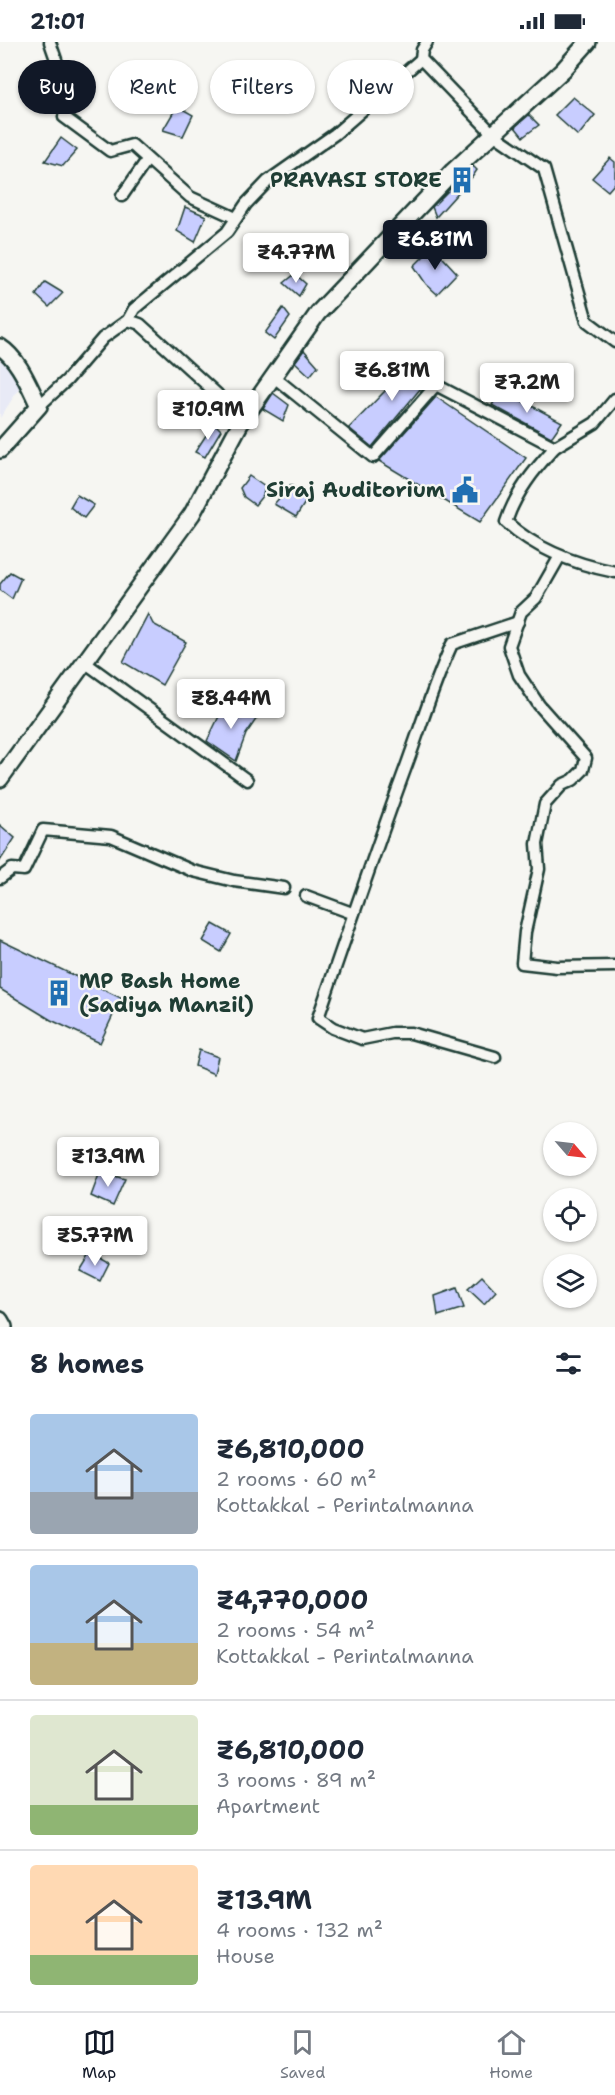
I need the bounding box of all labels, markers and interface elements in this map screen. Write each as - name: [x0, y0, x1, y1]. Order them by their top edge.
- text: 21:01: [30, 7, 85, 36]
- chip: Buy: [18, 60, 96, 114]
- chip: Rent: [108, 60, 198, 114]
- chip: Filters: [210, 60, 315, 114]
- chip: New: [327, 60, 414, 114]
- building icon: PRAVASI STORE: [447, 165, 477, 195]
- place label: PRAVASI STORE: [270, 166, 442, 194]
- pin: ₹6.81M: [386, 220, 484, 271]
- text: ₹6.81M: [397, 226, 473, 252]
- pin: ₹4.77M: [247, 233, 345, 284]
- text: ₹4.77M: [257, 239, 335, 265]
- pin: ₹6.81M: [343, 351, 441, 402]
- text: ₹6.81M: [354, 357, 430, 383]
- pin: ₹7.2M: [485, 363, 569, 414]
- text: ₹7.2M: [494, 369, 560, 395]
- pin: ₹10.9M: [159, 390, 257, 441]
- text: ₹10.9M: [171, 396, 245, 422]
- public building icon: Siraj Auditorium: [450, 475, 480, 505]
- place label: Siraj Auditorium: [266, 476, 445, 504]
- pin: ₹8.44M: [182, 679, 280, 730]
- text: ₹8.44M: [191, 685, 271, 711]
- place label: MP Bash Home (Sadiya Manzil): [79, 967, 254, 1019]
- building icon: MP Bash Home (Sadiya Manzil): [44, 978, 74, 1008]
- north arrow: [543, 1122, 597, 1176]
- map controls: [543, 1122, 597, 1308]
- pin: ₹13.9M: [59, 1137, 157, 1188]
- text: ₹13.9M: [71, 1143, 145, 1169]
- button: locate: [543, 1188, 597, 1242]
- pin: ₹5.77M: [46, 1216, 144, 1267]
- text: ₹5.77M: [56, 1222, 134, 1248]
- button: layers: [543, 1254, 597, 1308]
- text: 8 homes: [30, 1346, 144, 1381]
- icon: filters: [552, 1347, 585, 1380]
- text: ₹6,810,000: [216, 1431, 365, 1466]
- icon: home: [78, 1438, 150, 1510]
- text: 2 rooms · 60 m²: [216, 1466, 376, 1492]
- text: Kottakkal - Perintalmanna: [216, 1492, 474, 1518]
- text: ₹4,770,000: [216, 1582, 369, 1617]
- icon: home: [78, 1589, 150, 1661]
- text: 2 rooms · 54 m²: [216, 1617, 375, 1643]
- text: Kottakkal - Perintalmanna: [216, 1643, 474, 1669]
- text: ₹6,810,000: [216, 1732, 365, 1767]
- icon: home: [78, 1739, 150, 1811]
- text: 3 rooms · 89 m²: [216, 1767, 376, 1793]
- text: Apartment: [216, 1793, 320, 1819]
- text: ₹13.9M: [216, 1882, 312, 1917]
- icon: home: [78, 1889, 150, 1961]
- text: 4 rooms · 132 m²: [216, 1917, 383, 1943]
- text: House: [216, 1943, 275, 1969]
- tab: Map: [82, 2026, 116, 2083]
- tab: Saved: [280, 2026, 325, 2083]
- tab: Home: [489, 2026, 533, 2083]

